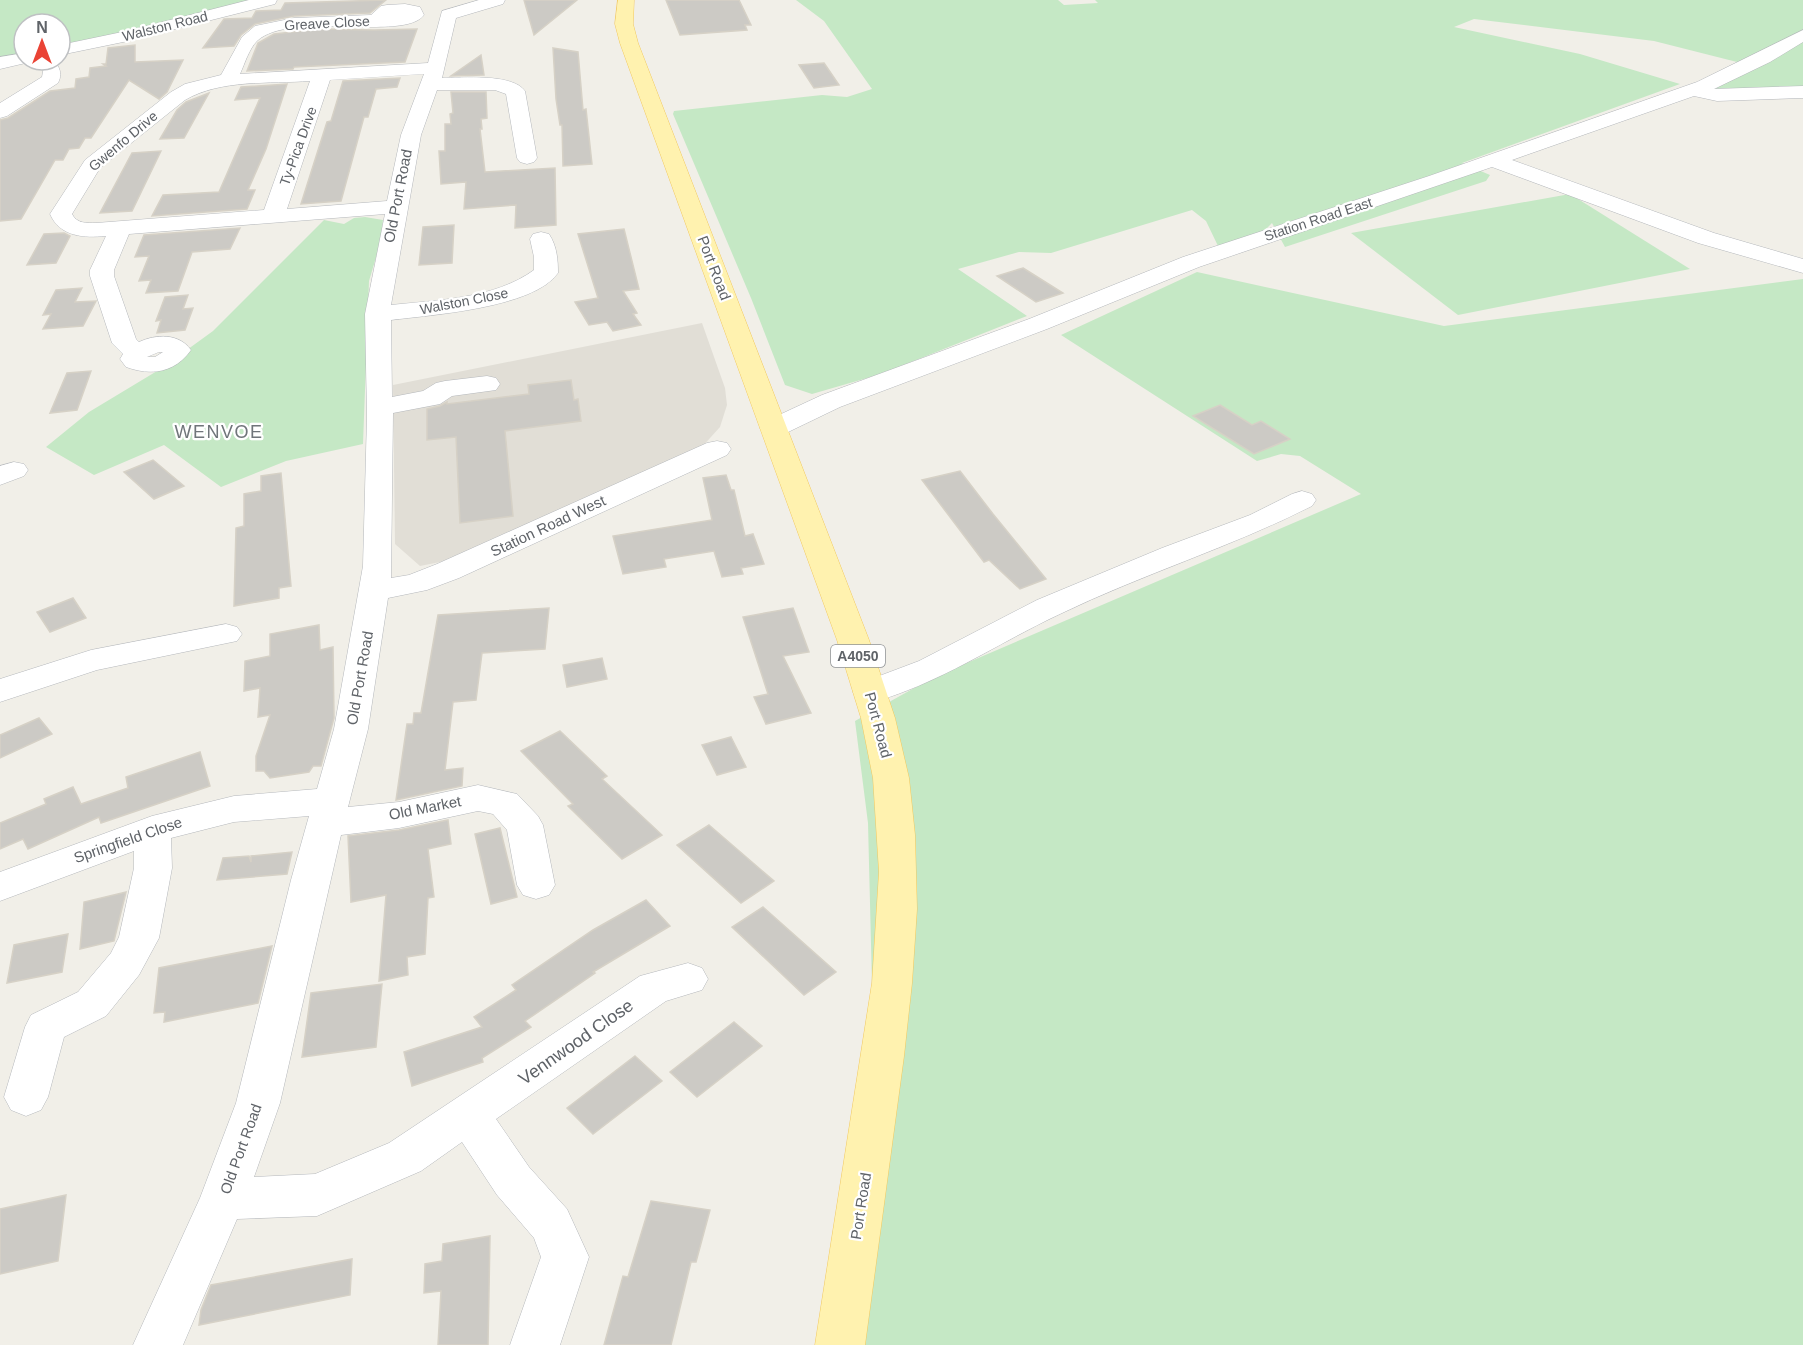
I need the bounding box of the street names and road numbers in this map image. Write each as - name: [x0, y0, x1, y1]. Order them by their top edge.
- street label: Walston Road: [121, 8, 209, 44]
- street label: Greave Close: [284, 13, 370, 33]
- street label: Ty-Pica Drive: [276, 104, 320, 188]
- street label: Gwenfo Drive: [85, 107, 161, 174]
- street label: Old Port Road: [380, 148, 415, 244]
- street label: Station Road East: [1262, 194, 1374, 244]
- street label: Port Road: [694, 233, 735, 302]
- street label: Walston Close: [418, 285, 510, 317]
- street label: Station Road West: [488, 491, 609, 560]
- street label: Old Port Road: [343, 630, 376, 726]
- road number: A4050: [831, 645, 885, 667]
- street label: Port Road: [862, 690, 895, 760]
- street label: Old Market: [387, 792, 463, 823]
- street label: Springfield Close: [71, 813, 184, 866]
- street label: Vennwood Close: [515, 995, 637, 1089]
- street label: Old Port Road: [216, 1101, 265, 1196]
- street label: Port Road: [847, 1171, 874, 1241]

